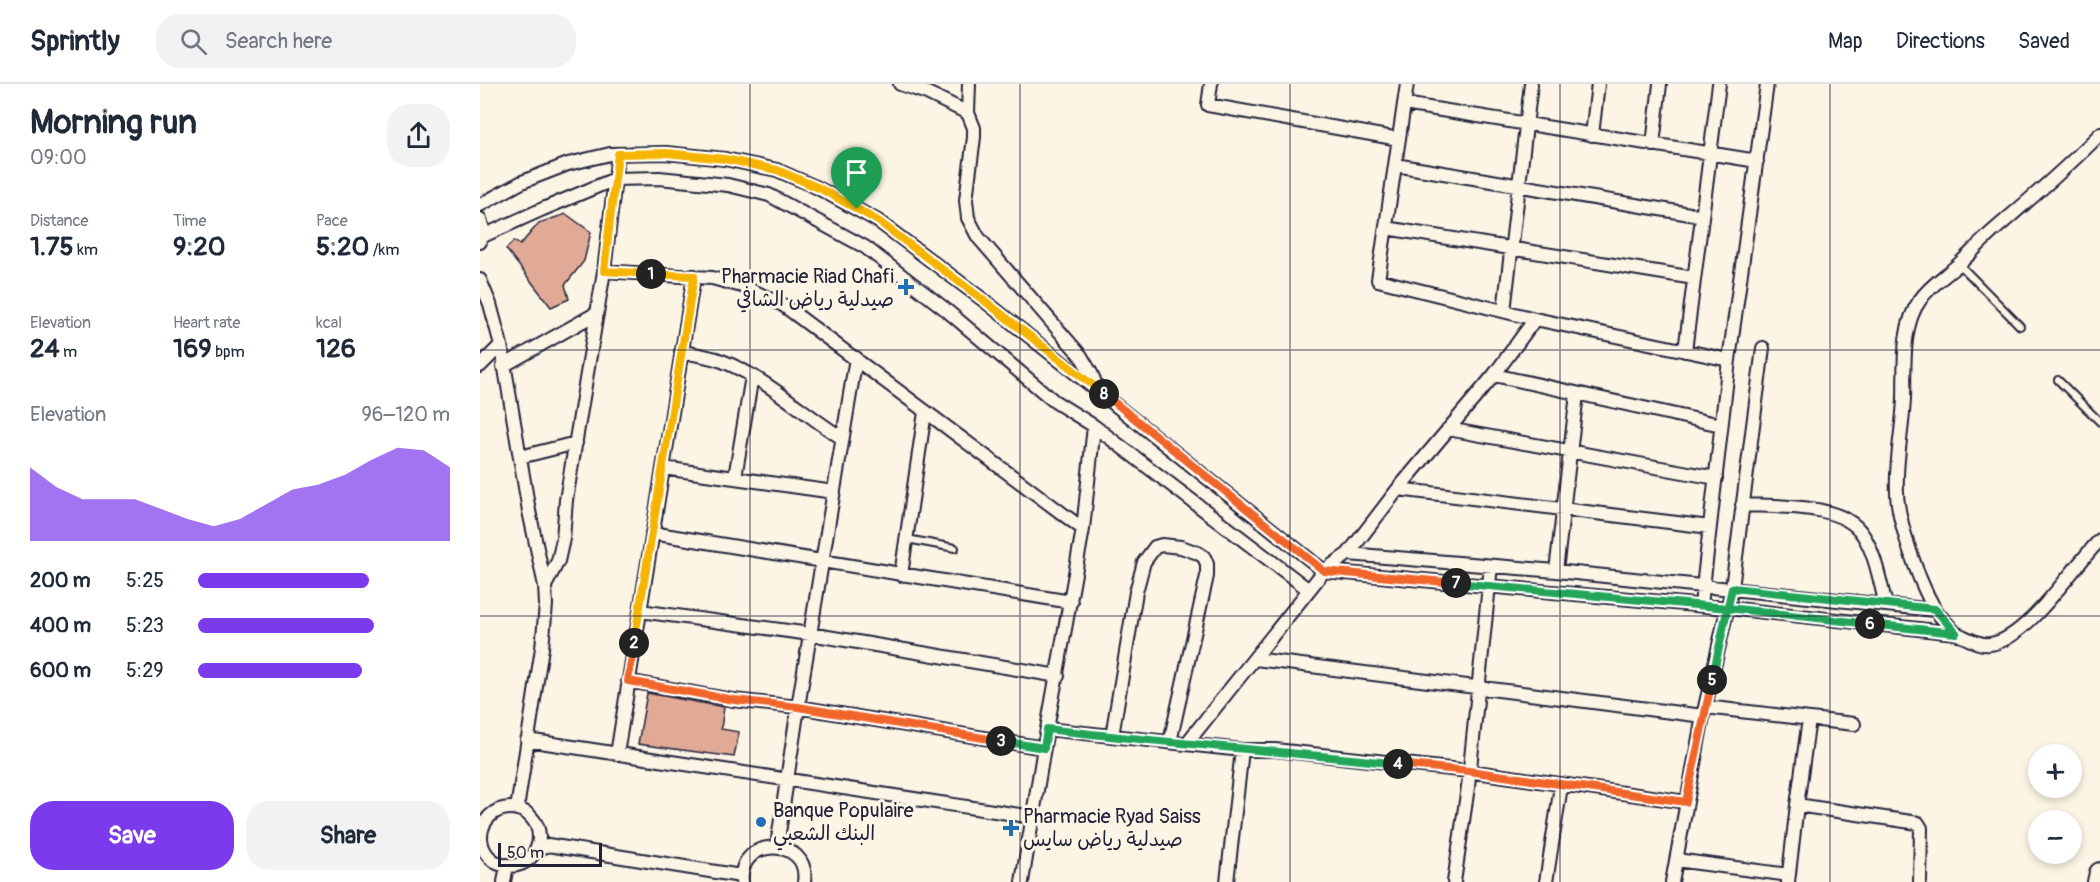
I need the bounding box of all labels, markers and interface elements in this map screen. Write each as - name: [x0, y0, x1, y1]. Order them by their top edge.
- search box: [156, 14, 576, 68]
- text: Sprintly: [30, 24, 120, 59]
- icon: search: [177, 25, 210, 58]
- text: Search here: [225, 27, 332, 55]
- text: Map: [1828, 28, 1863, 55]
- text: Directions: [1896, 28, 1985, 55]
- text: Saved: [2018, 28, 2070, 55]
- text: Morning run: [30, 102, 197, 143]
- button: share: [387, 104, 450, 167]
- text: 09:00: [30, 145, 87, 170]
- pin: [831, 147, 882, 209]
- icon: arrive: [840, 156, 873, 189]
- text: Distance: [30, 211, 89, 231]
- text: Time: [173, 211, 206, 231]
- text: Pace: [316, 211, 348, 231]
- text: 1.75: [30, 231, 74, 263]
- text: 9:20: [173, 231, 226, 263]
- text: 5:20: [316, 231, 369, 263]
- text: km: [74, 240, 98, 260]
- text: /km: [369, 240, 399, 260]
- pin: 1: [636, 259, 666, 289]
- text: 1: [648, 264, 654, 284]
- place label: Pharmacie Riad Chafi صيدلية رياض الشافي: [721, 264, 894, 313]
- marker: Pharmacie Riad Chafi صيدلية رياض الشافي: [899, 280, 913, 294]
- text: Elevation: [30, 313, 91, 333]
- text: Heart rate: [173, 313, 240, 333]
- text: kcal: [316, 313, 342, 333]
- text: 24: [30, 333, 60, 365]
- text: 169: [173, 333, 212, 365]
- text: 126: [316, 333, 356, 365]
- text: m: [60, 342, 77, 362]
- text: bpm: [212, 342, 245, 362]
- pin: 8: [1089, 379, 1119, 409]
- text: 8: [1100, 384, 1108, 404]
- text: Elevation: [30, 402, 106, 427]
- text: 96–120 m: [362, 402, 450, 427]
- text: 200 m: [30, 568, 91, 593]
- text: 5:25: [126, 568, 164, 593]
- pin: 7: [1441, 568, 1471, 598]
- text: 7: [1452, 573, 1460, 593]
- pin: 6: [1855, 609, 1885, 639]
- text: 400 m: [30, 613, 91, 638]
- text: 5:23: [126, 613, 164, 638]
- text: 6: [1865, 614, 1875, 634]
- pin: 2: [619, 628, 649, 658]
- text: 2: [630, 633, 638, 653]
- text: 600 m: [30, 658, 91, 683]
- text: 5:29: [126, 658, 164, 683]
- pin: 5: [1697, 665, 1727, 695]
- text: 5: [1708, 670, 1716, 690]
- pin: 3: [986, 726, 1016, 756]
- text: 3: [997, 731, 1005, 751]
- map controls: [2028, 744, 2082, 864]
- button: +: [2028, 744, 2082, 798]
- pin: 4: [1383, 749, 1413, 779]
- text: 4: [1393, 754, 1403, 774]
- place label: Banque Populaire البنك الشعبي: [773, 798, 914, 851]
- button: Save: [30, 801, 234, 870]
- button: Share: [246, 801, 450, 870]
- place label: Pharmacie Ryad Saiss صيدلية رياض سايس: [1023, 804, 1201, 852]
- button: −: [2028, 810, 2082, 864]
- marker: Banque Populaire البنك الشعبي: [754, 815, 768, 829]
- marker: Pharmacie Ryad Saiss صيدلية رياض سايس: [1004, 821, 1018, 835]
- scale bar: [498, 840, 602, 868]
- text: 50 m: [507, 843, 544, 863]

